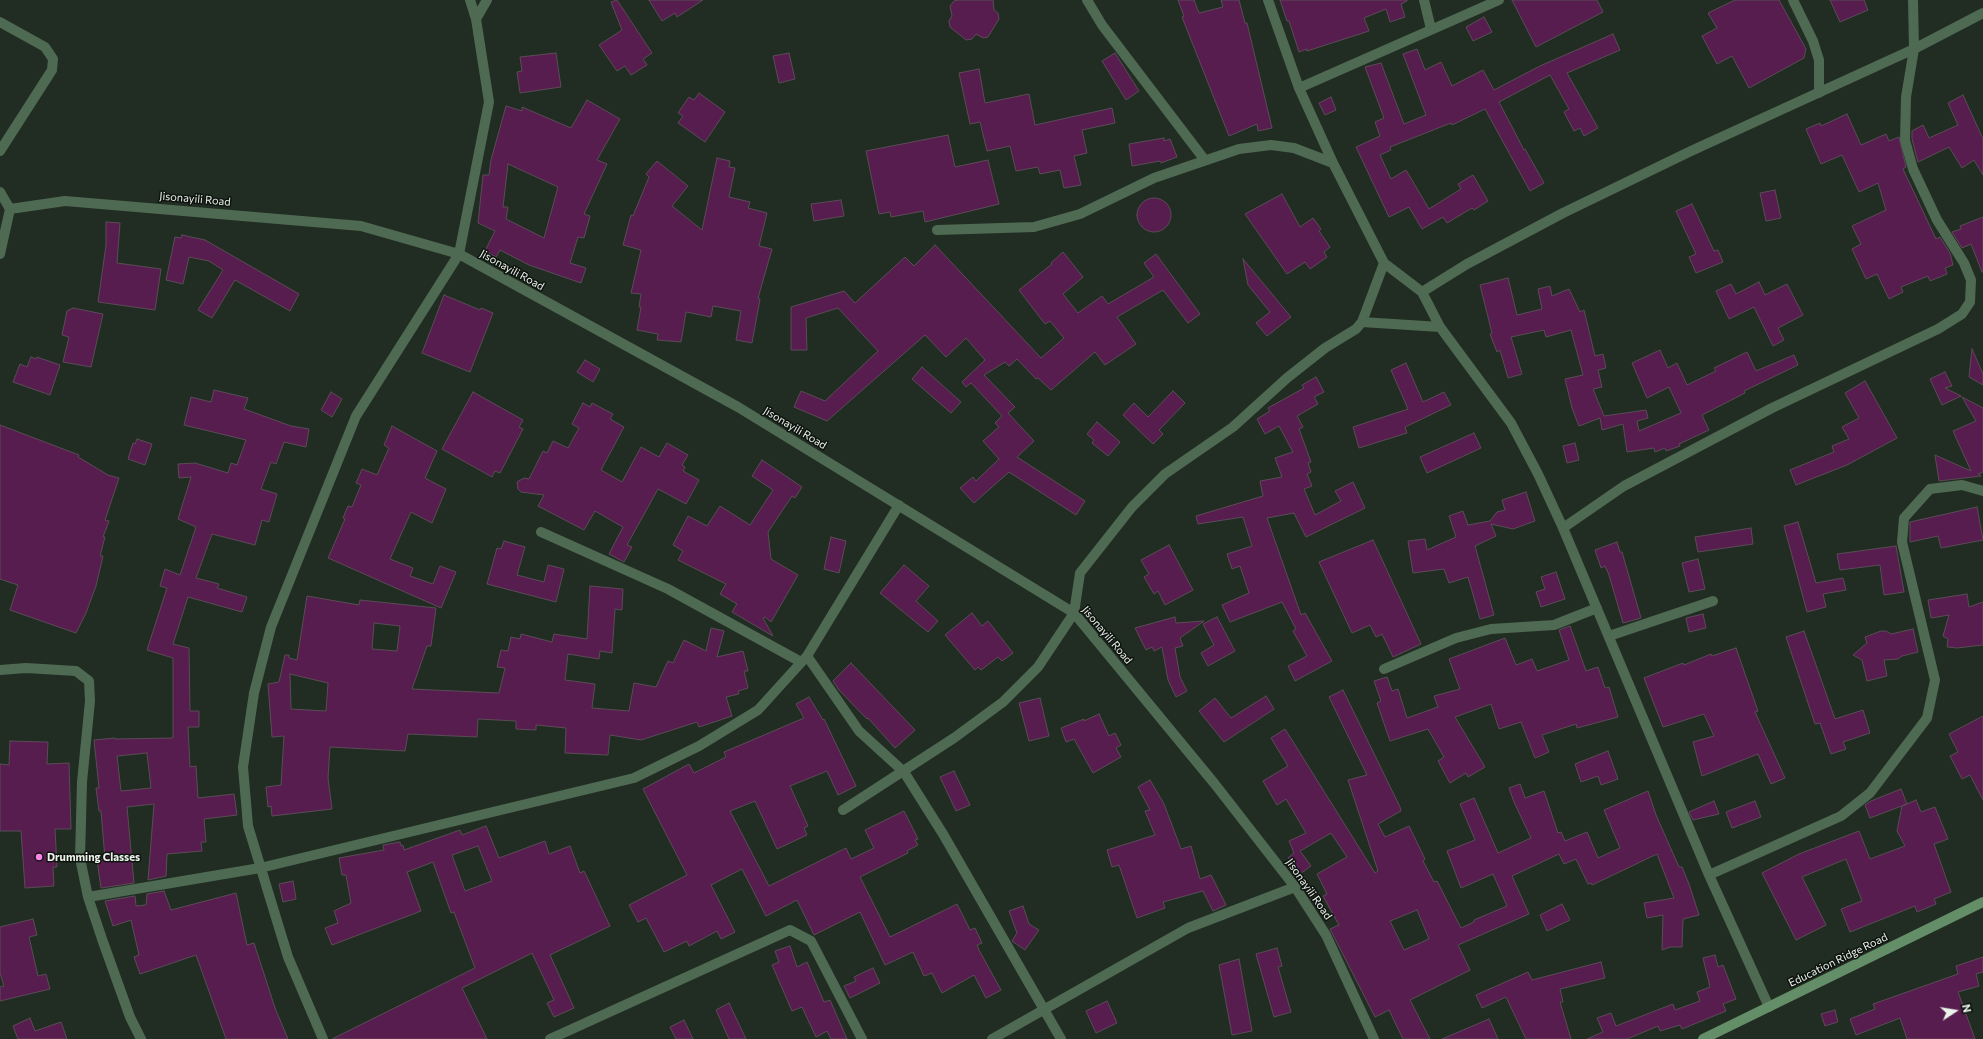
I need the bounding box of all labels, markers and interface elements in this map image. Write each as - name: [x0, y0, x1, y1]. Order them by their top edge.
- street label: Jisonayili Road: [159, 189, 231, 209]
- street label: Jisonayili Road: [478, 247, 546, 293]
- street label: Jisonayili Road: [761, 404, 829, 452]
- street label: Jisonayili Road: [1079, 603, 1135, 667]
- place label: Drumming Classes: [47, 850, 140, 864]
- marker: Drumming Classes: [34, 852, 44, 862]
- street label: Jisonayili Road: [1283, 856, 1335, 922]
- street label: Education Ridge Road: [1786, 930, 1890, 990]
- north arrow: [1935, 991, 1975, 1031]
- text: N: [1960, 1003, 1974, 1014]

